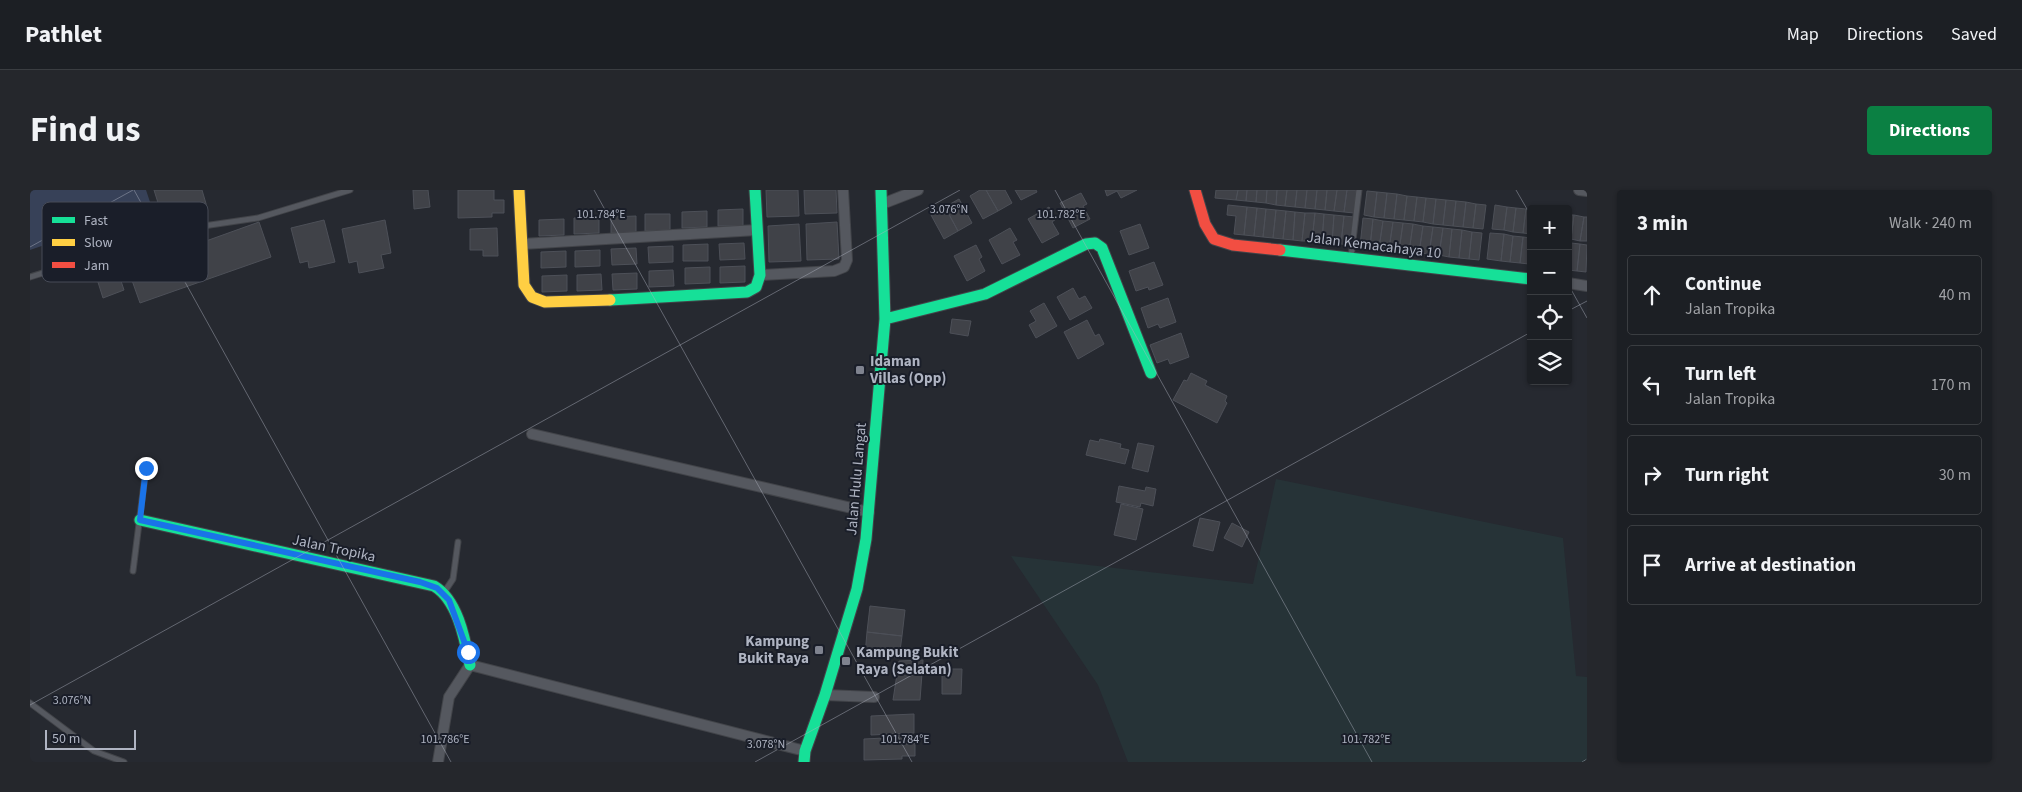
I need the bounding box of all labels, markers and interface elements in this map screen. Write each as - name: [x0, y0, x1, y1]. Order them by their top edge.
- text: Pathlet: [25, 17, 102, 52]
- text: Map: [1787, 22, 1819, 47]
- text: Directions: [1847, 22, 1923, 47]
- text: Saved: [1951, 22, 1997, 47]
- text: Find us: [30, 105, 140, 155]
- button: Directions: [1867, 106, 1992, 155]
- text: 3.076°N: [930, 201, 968, 218]
- legend: [42, 202, 208, 282]
- map controls: [1527, 205, 1572, 385]
- button: +: [1527, 205, 1572, 250]
- text: 101.784°E: [576, 206, 626, 223]
- text: 101.782°E: [1036, 206, 1086, 223]
- text: 3 min: [1637, 208, 1688, 238]
- text: Fast: [84, 211, 108, 231]
- text: Walk · 240 m: [1889, 212, 1972, 234]
- street label: Jalan Kemacahaya 10: [1305, 227, 1442, 264]
- text: Slow: [84, 233, 113, 253]
- button: −: [1527, 250, 1572, 295]
- text: Jam: [84, 256, 109, 276]
- text: Continue: [1685, 271, 1762, 298]
- icon: ahead: [1638, 281, 1666, 309]
- text: 40 m: [1939, 284, 1971, 306]
- button: locate: [1527, 295, 1572, 340]
- text: Jalan Tropika: [1685, 298, 1775, 320]
- button: layers: [1527, 340, 1572, 385]
- place label: Idaman Villas (Opp): [869, 351, 946, 389]
- text: Turn left: [1685, 361, 1756, 388]
- marker: Idaman Villas (Opp): [854, 364, 866, 376]
- icon: left: [1638, 371, 1666, 399]
- text: 170 m: [1931, 374, 1971, 396]
- text: Jalan Tropika: [1685, 388, 1775, 410]
- street label: Jalan Hulu Langat: [841, 422, 872, 536]
- route end: [135, 457, 158, 480]
- icon: right: [1638, 461, 1666, 489]
- text: Turn right: [1685, 462, 1769, 489]
- text: 30 m: [1939, 464, 1971, 486]
- street label: Jalan Tropika: [290, 529, 378, 568]
- icon: arrive: [1638, 551, 1666, 579]
- text: Arrive at destination: [1685, 552, 1856, 579]
- place label: Kampung Bukit Raya: [738, 631, 809, 669]
- route start: [457, 641, 480, 664]
- place label: Kampung Bukit Raya (Selatan): [856, 642, 959, 680]
- marker: Kampung Bukit Raya: [813, 644, 825, 656]
- marker: Kampung Bukit Raya (Selatan): [840, 655, 852, 667]
- text: 3.076°N: [53, 692, 91, 709]
- scale bar: [45, 727, 136, 750]
- text: 50 m: [52, 729, 80, 749]
- text: 101.786°E: [420, 731, 470, 748]
- text: 101.784°E: [880, 731, 930, 748]
- text: 101.782°E: [1341, 731, 1391, 748]
- text: 3.078°N: [747, 736, 785, 753]

